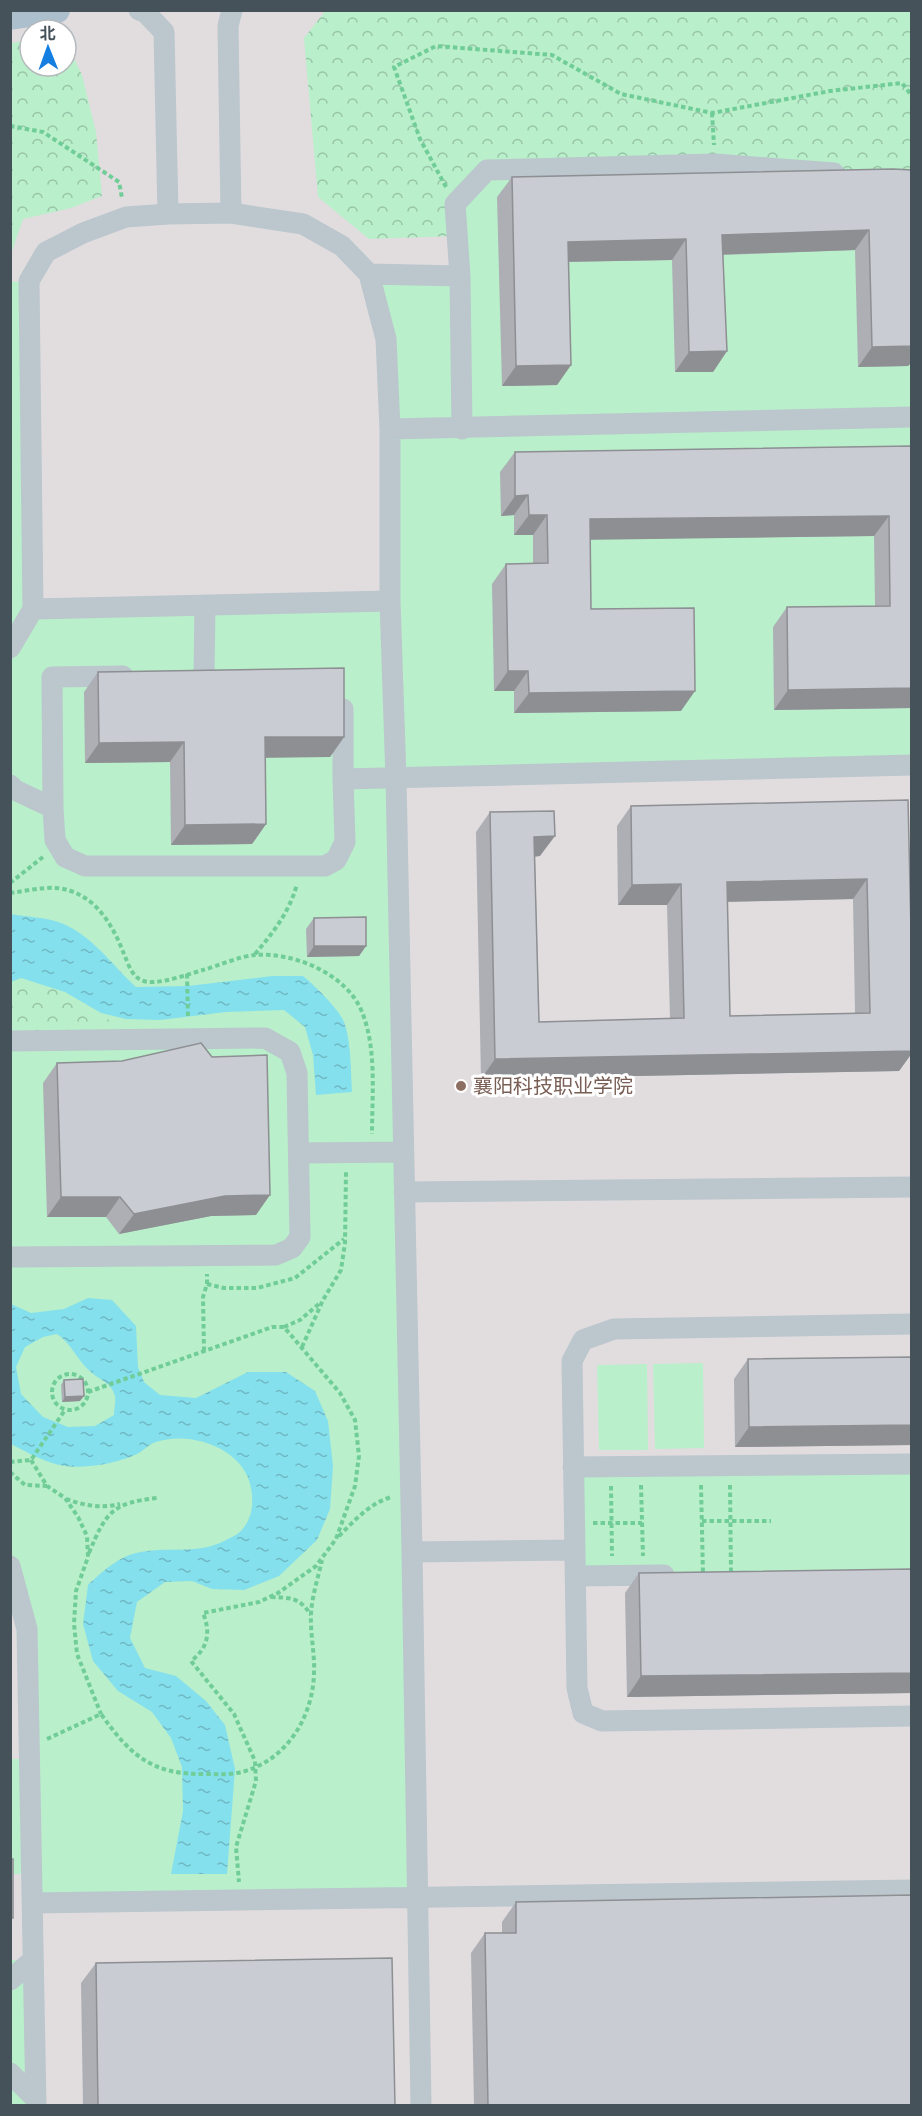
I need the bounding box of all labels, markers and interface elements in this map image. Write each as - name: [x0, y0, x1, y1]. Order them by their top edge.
- north arrow: [18, 18, 78, 78]
- text: 北: [40, 23, 56, 45]
- place label: 襄阳科技职业学院: [473, 1073, 633, 1100]
- marker: 襄阳科技职业学院: [454, 1079, 468, 1093]

